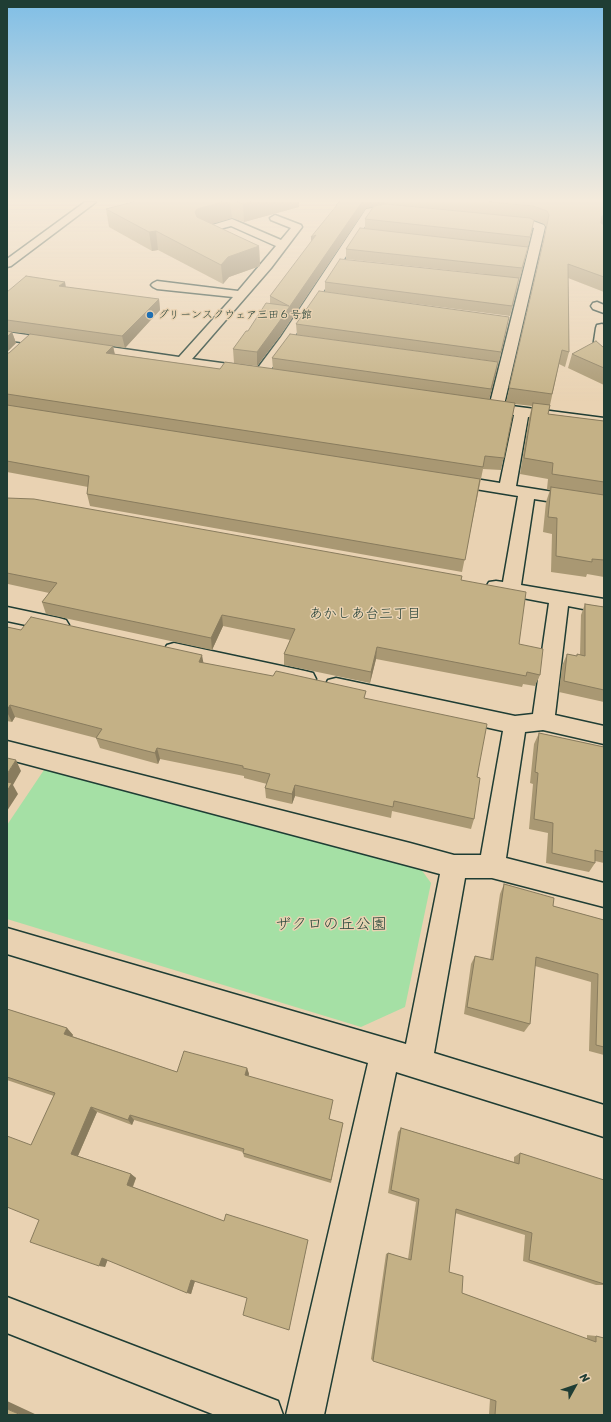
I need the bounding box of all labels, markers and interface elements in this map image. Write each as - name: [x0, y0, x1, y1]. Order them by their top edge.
- place label: グリーンスクウェア三田６号館: [158, 308, 312, 322]
- marker: グリーンスクウェア三田６号館: [145, 310, 155, 320]
- district label: あかしあ台三丁目: [309, 606, 421, 622]
- park label: ザクロの丘公園: [275, 915, 387, 935]
- north arrow: [555, 1366, 595, 1406]
- text: N: [575, 1369, 594, 1387]

